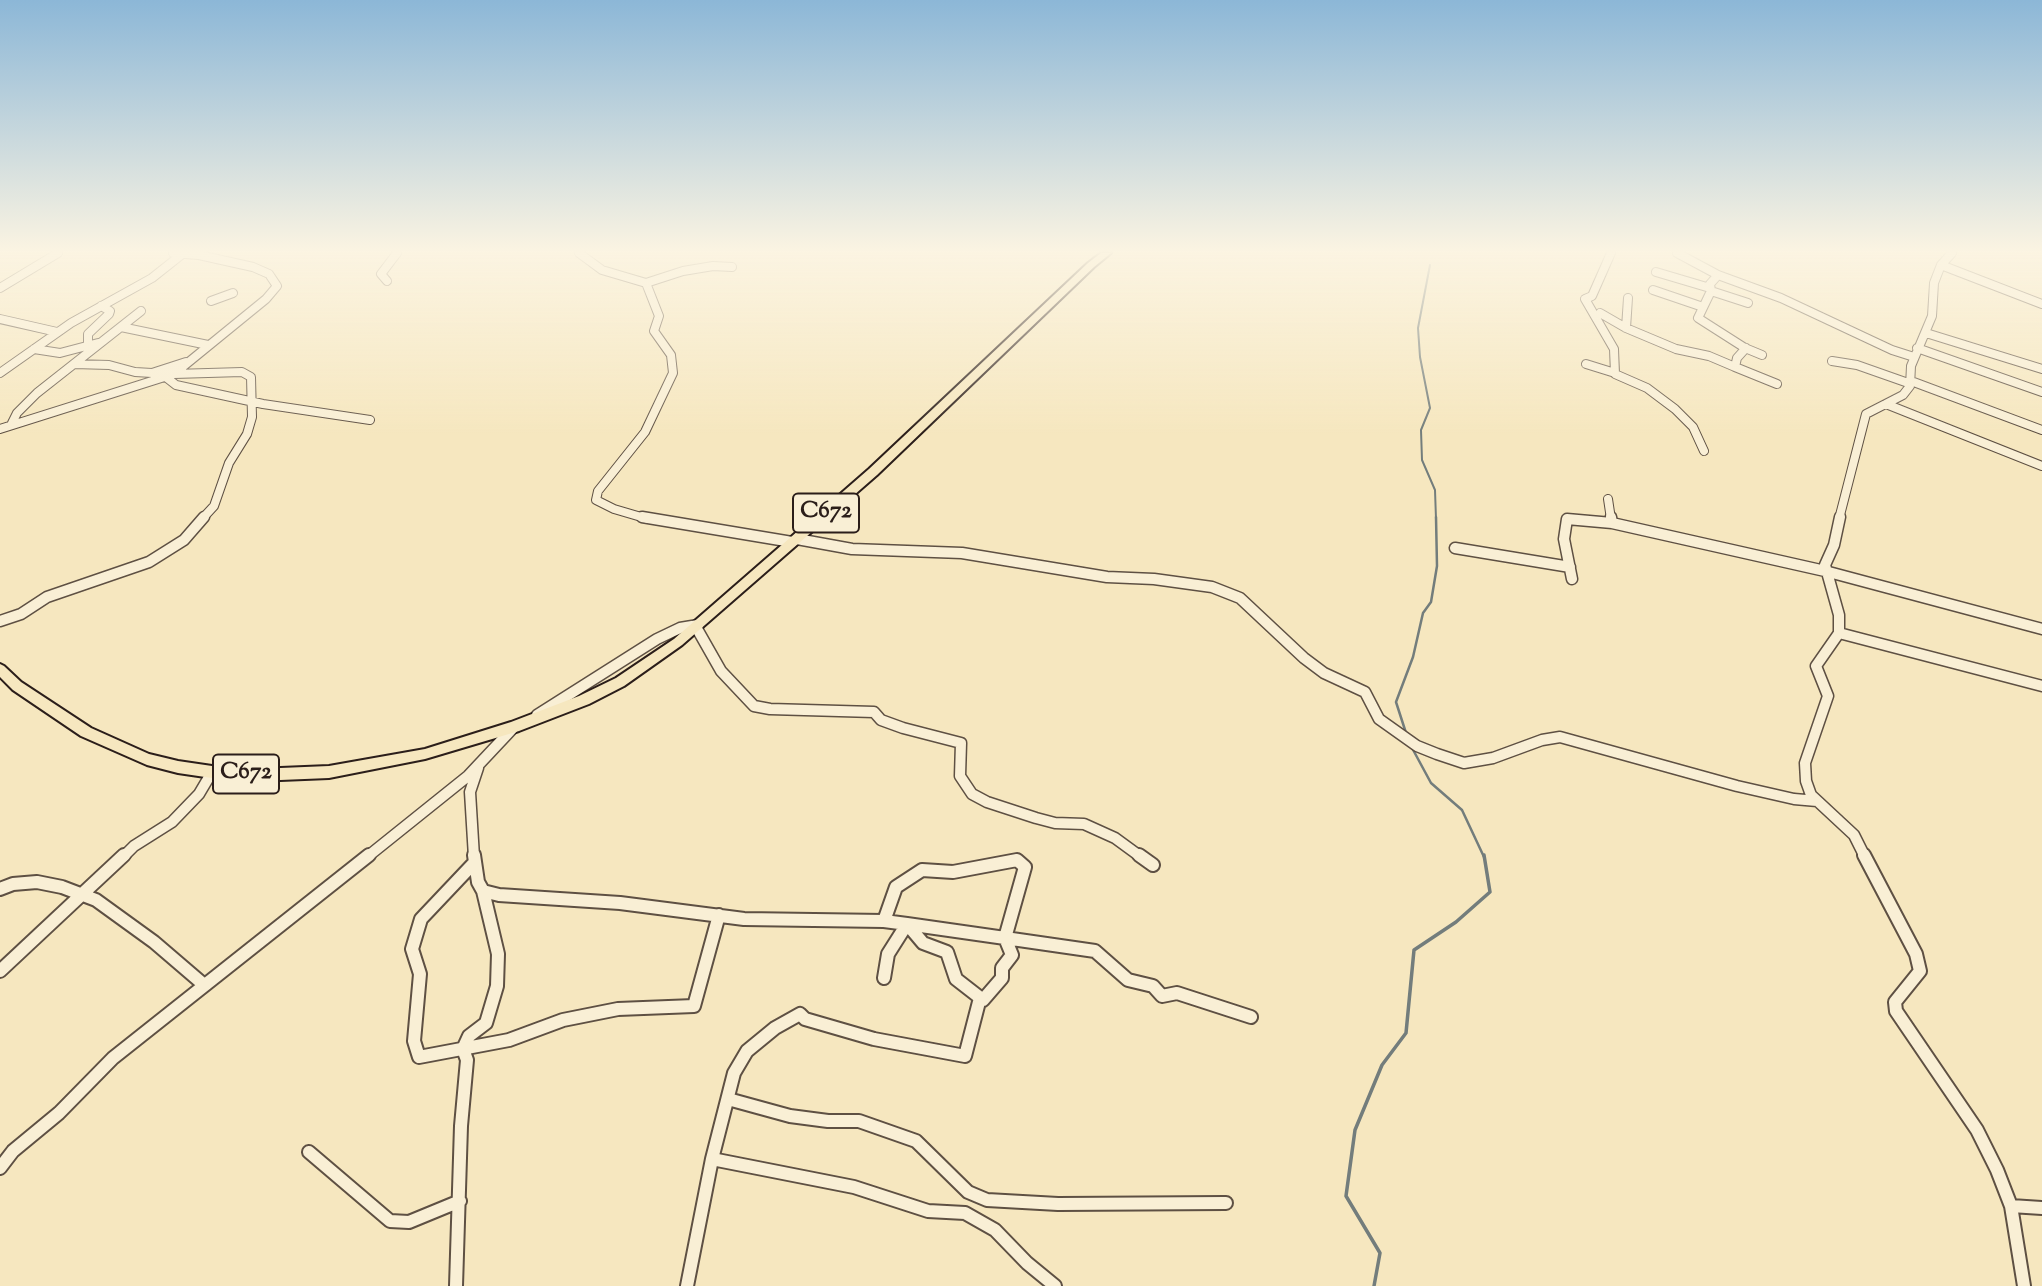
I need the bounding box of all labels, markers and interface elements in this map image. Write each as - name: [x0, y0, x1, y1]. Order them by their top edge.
- road number: C672: [793, 494, 859, 533]
- road number: C672: [213, 754, 279, 794]

